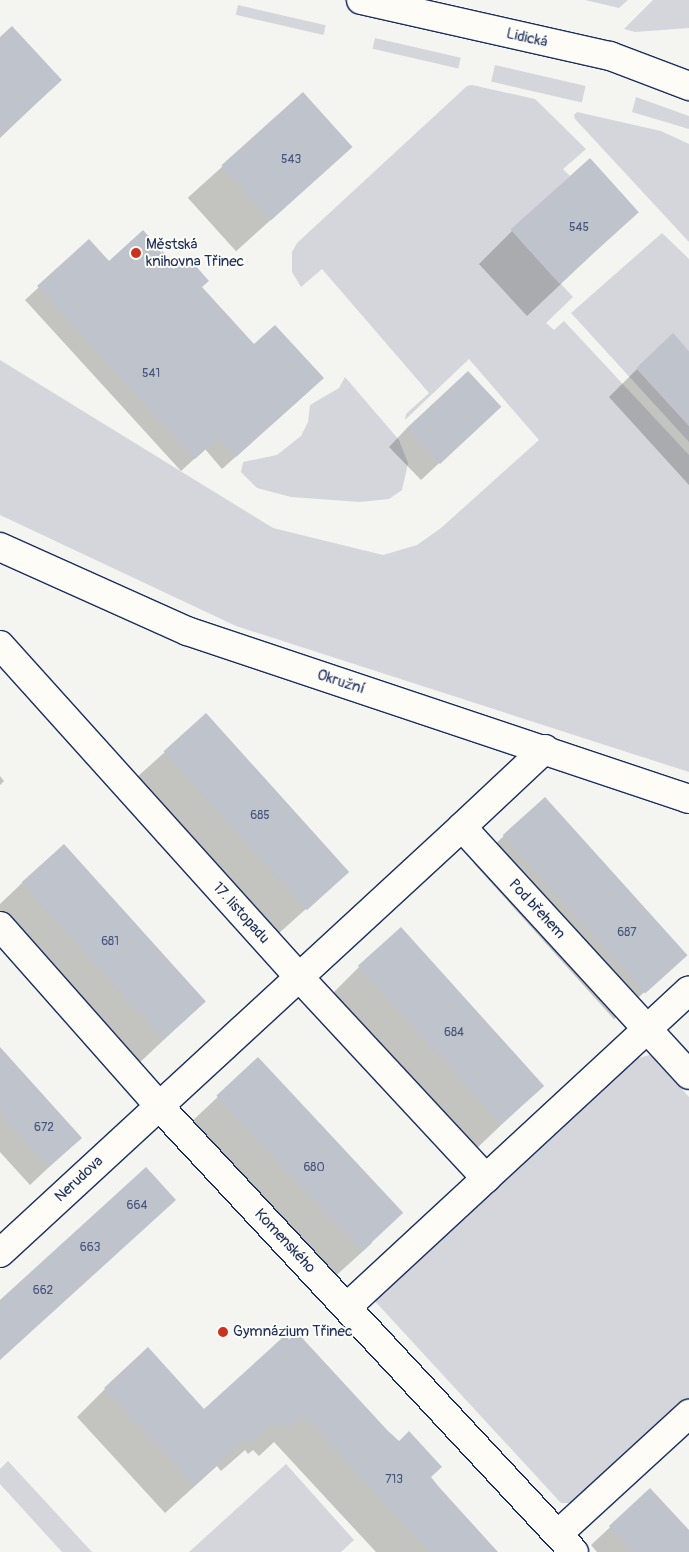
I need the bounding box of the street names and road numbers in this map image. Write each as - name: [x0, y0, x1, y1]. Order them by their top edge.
- street label: Lidická: [504, 25, 550, 51]
- street label: Okružní: [315, 666, 367, 698]
- street label: Pod břehem: [505, 875, 569, 943]
- street label: 17. listopadu: [209, 879, 273, 947]
- street label: Nerudova: [51, 1152, 107, 1206]
- street label: Komenského: [251, 1205, 319, 1277]

